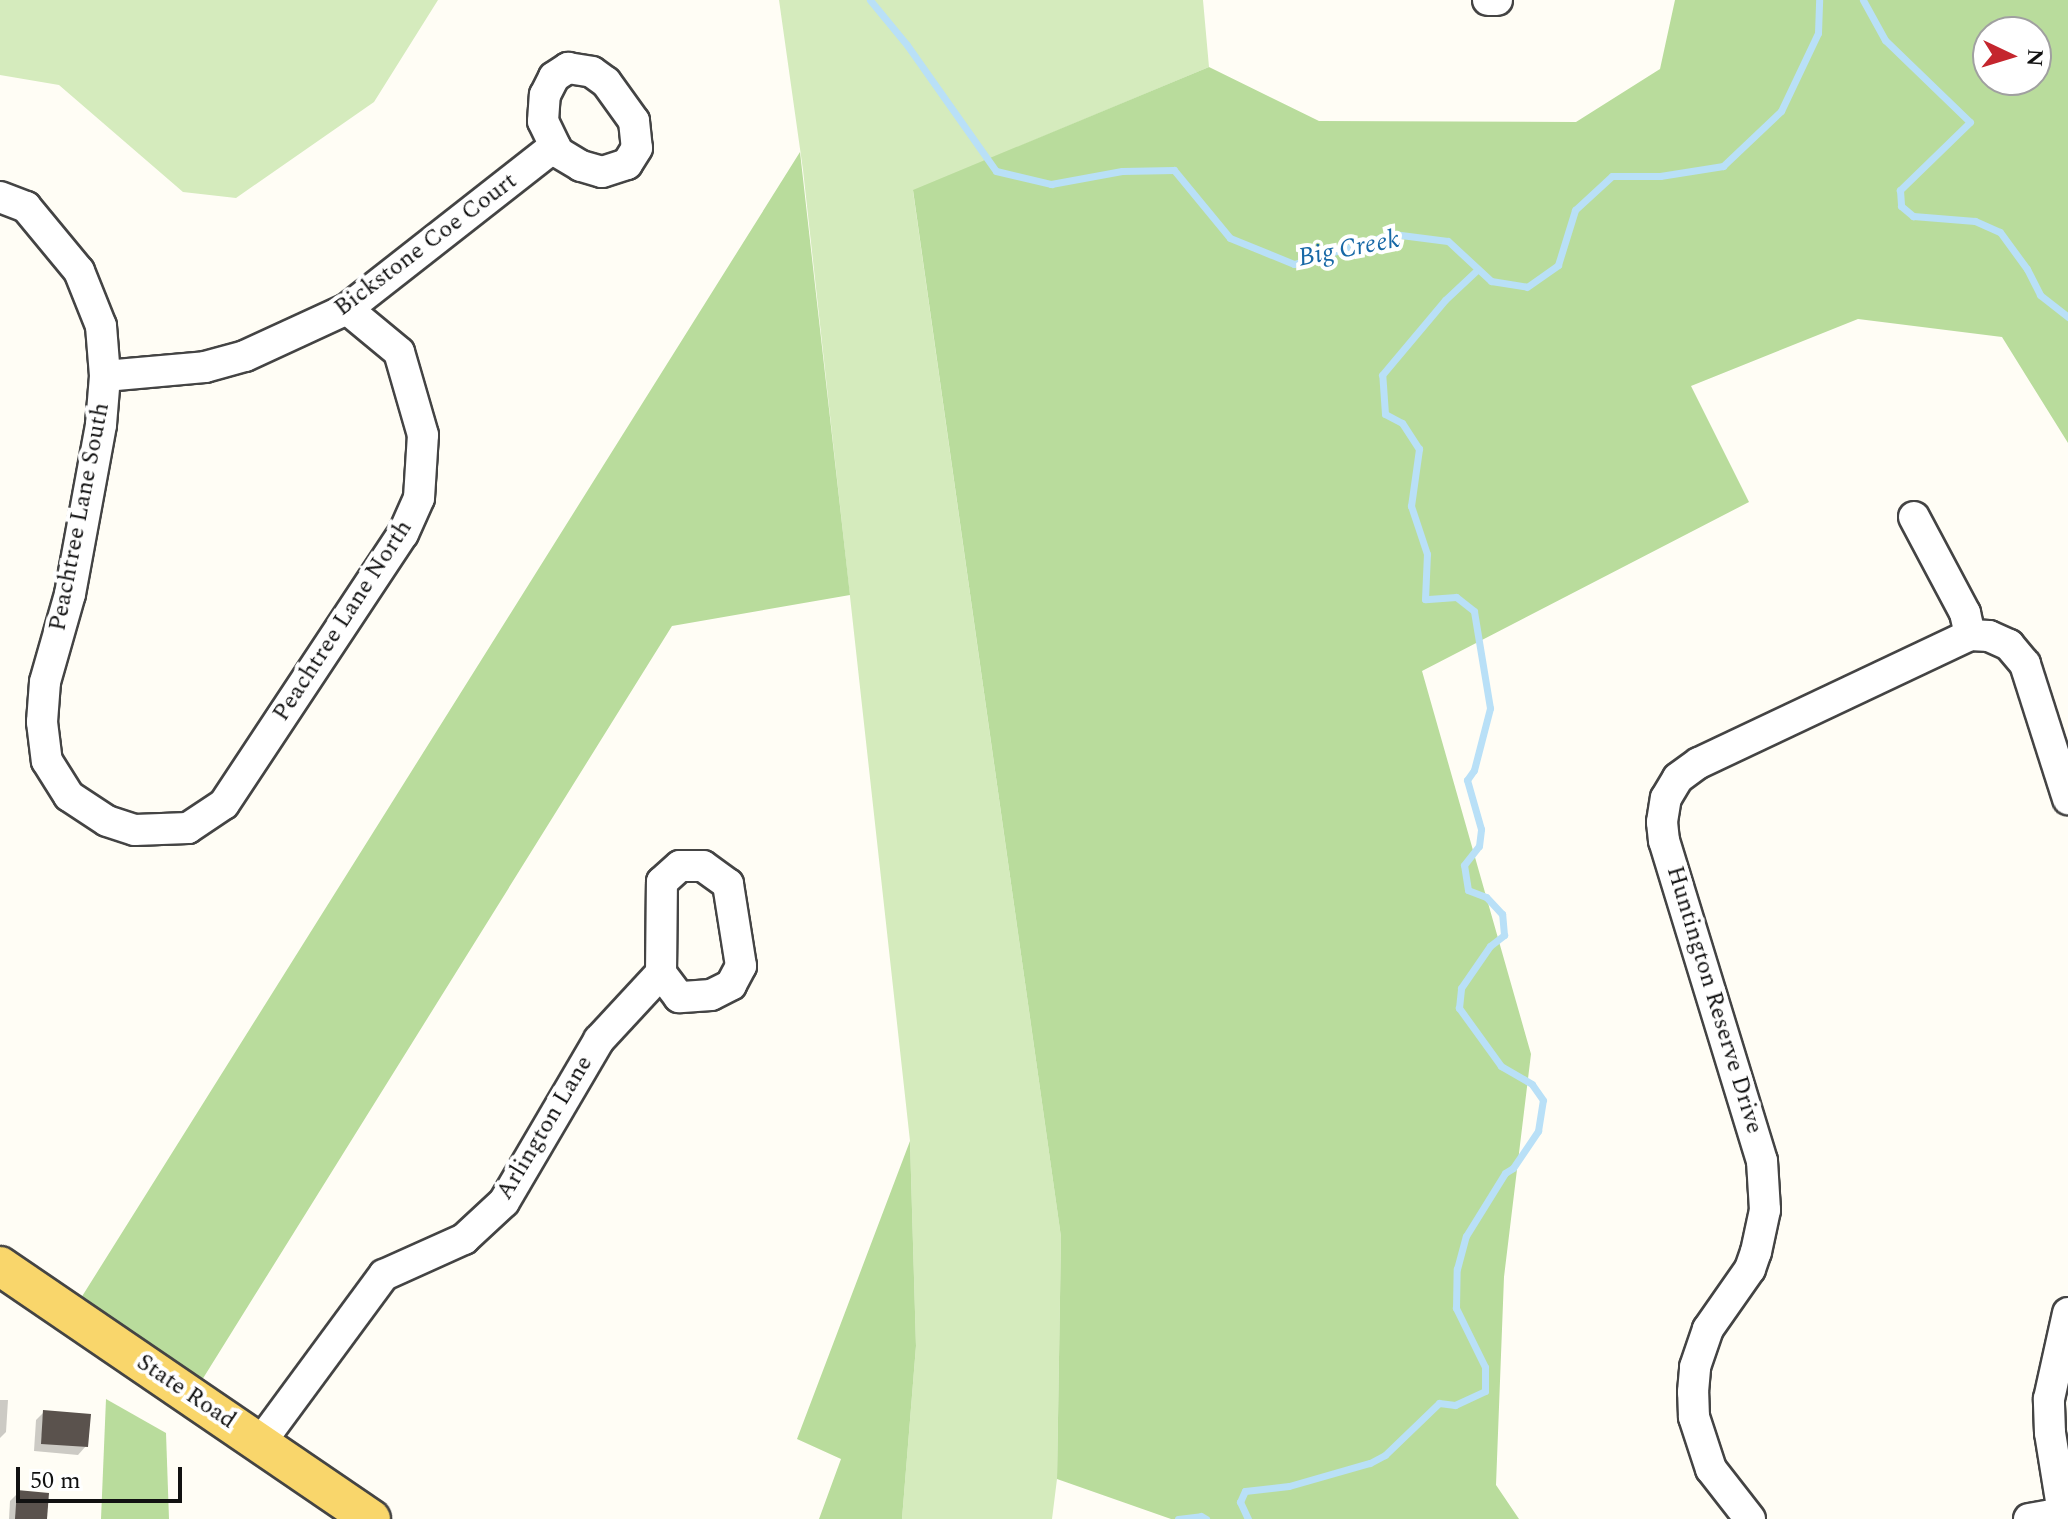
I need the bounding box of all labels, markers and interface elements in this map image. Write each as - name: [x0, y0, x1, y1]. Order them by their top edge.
- north arrow: [1972, 16, 2052, 96]
- text: N: [2017, 47, 2052, 68]
- street label: Bickstone Coe Court: [329, 167, 523, 323]
- water label: Big Creek: [1296, 224, 1402, 274]
- street label: Peachtree Lane South: [44, 400, 116, 634]
- street label: Peachtree Lane North: [267, 515, 419, 727]
- street label: Huntington Reserve Drive: [1660, 863, 1768, 1137]
- street label: Arlington Lane: [491, 1051, 599, 1205]
- street label: State Road: [131, 1348, 241, 1436]
- scale bar: [20, 1451, 186, 1501]
- text: 50 m: [30, 1463, 81, 1499]

